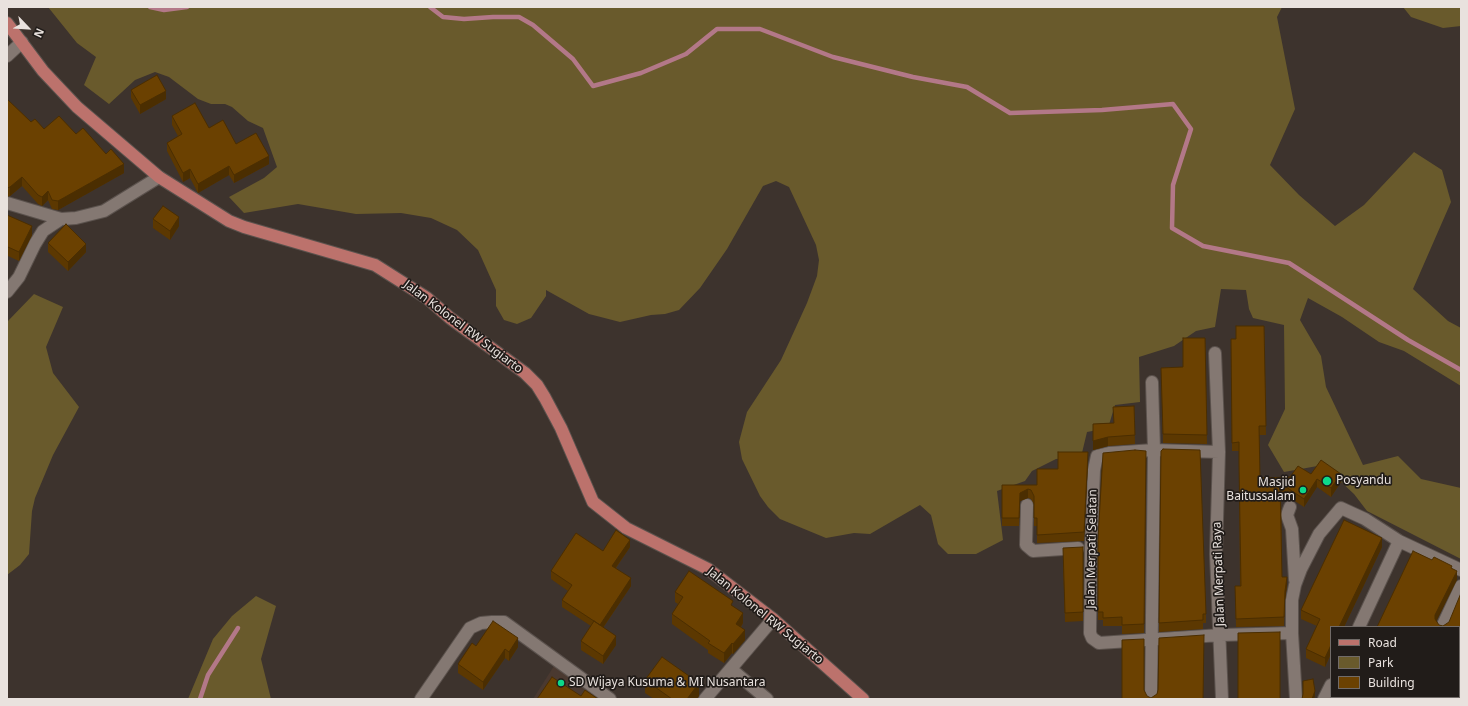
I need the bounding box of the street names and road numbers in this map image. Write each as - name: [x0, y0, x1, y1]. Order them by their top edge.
- street label: Jalan Kolonel RW Sugiarto: [401, 278, 525, 376]
- street label: Jalan Merpati Selatan: [1084, 489, 1100, 609]
- street label: Jalan Merpati Raya: [1210, 521, 1228, 627]
- street label: Jalan Kolonel RW Sugiarto: [704, 565, 826, 667]

